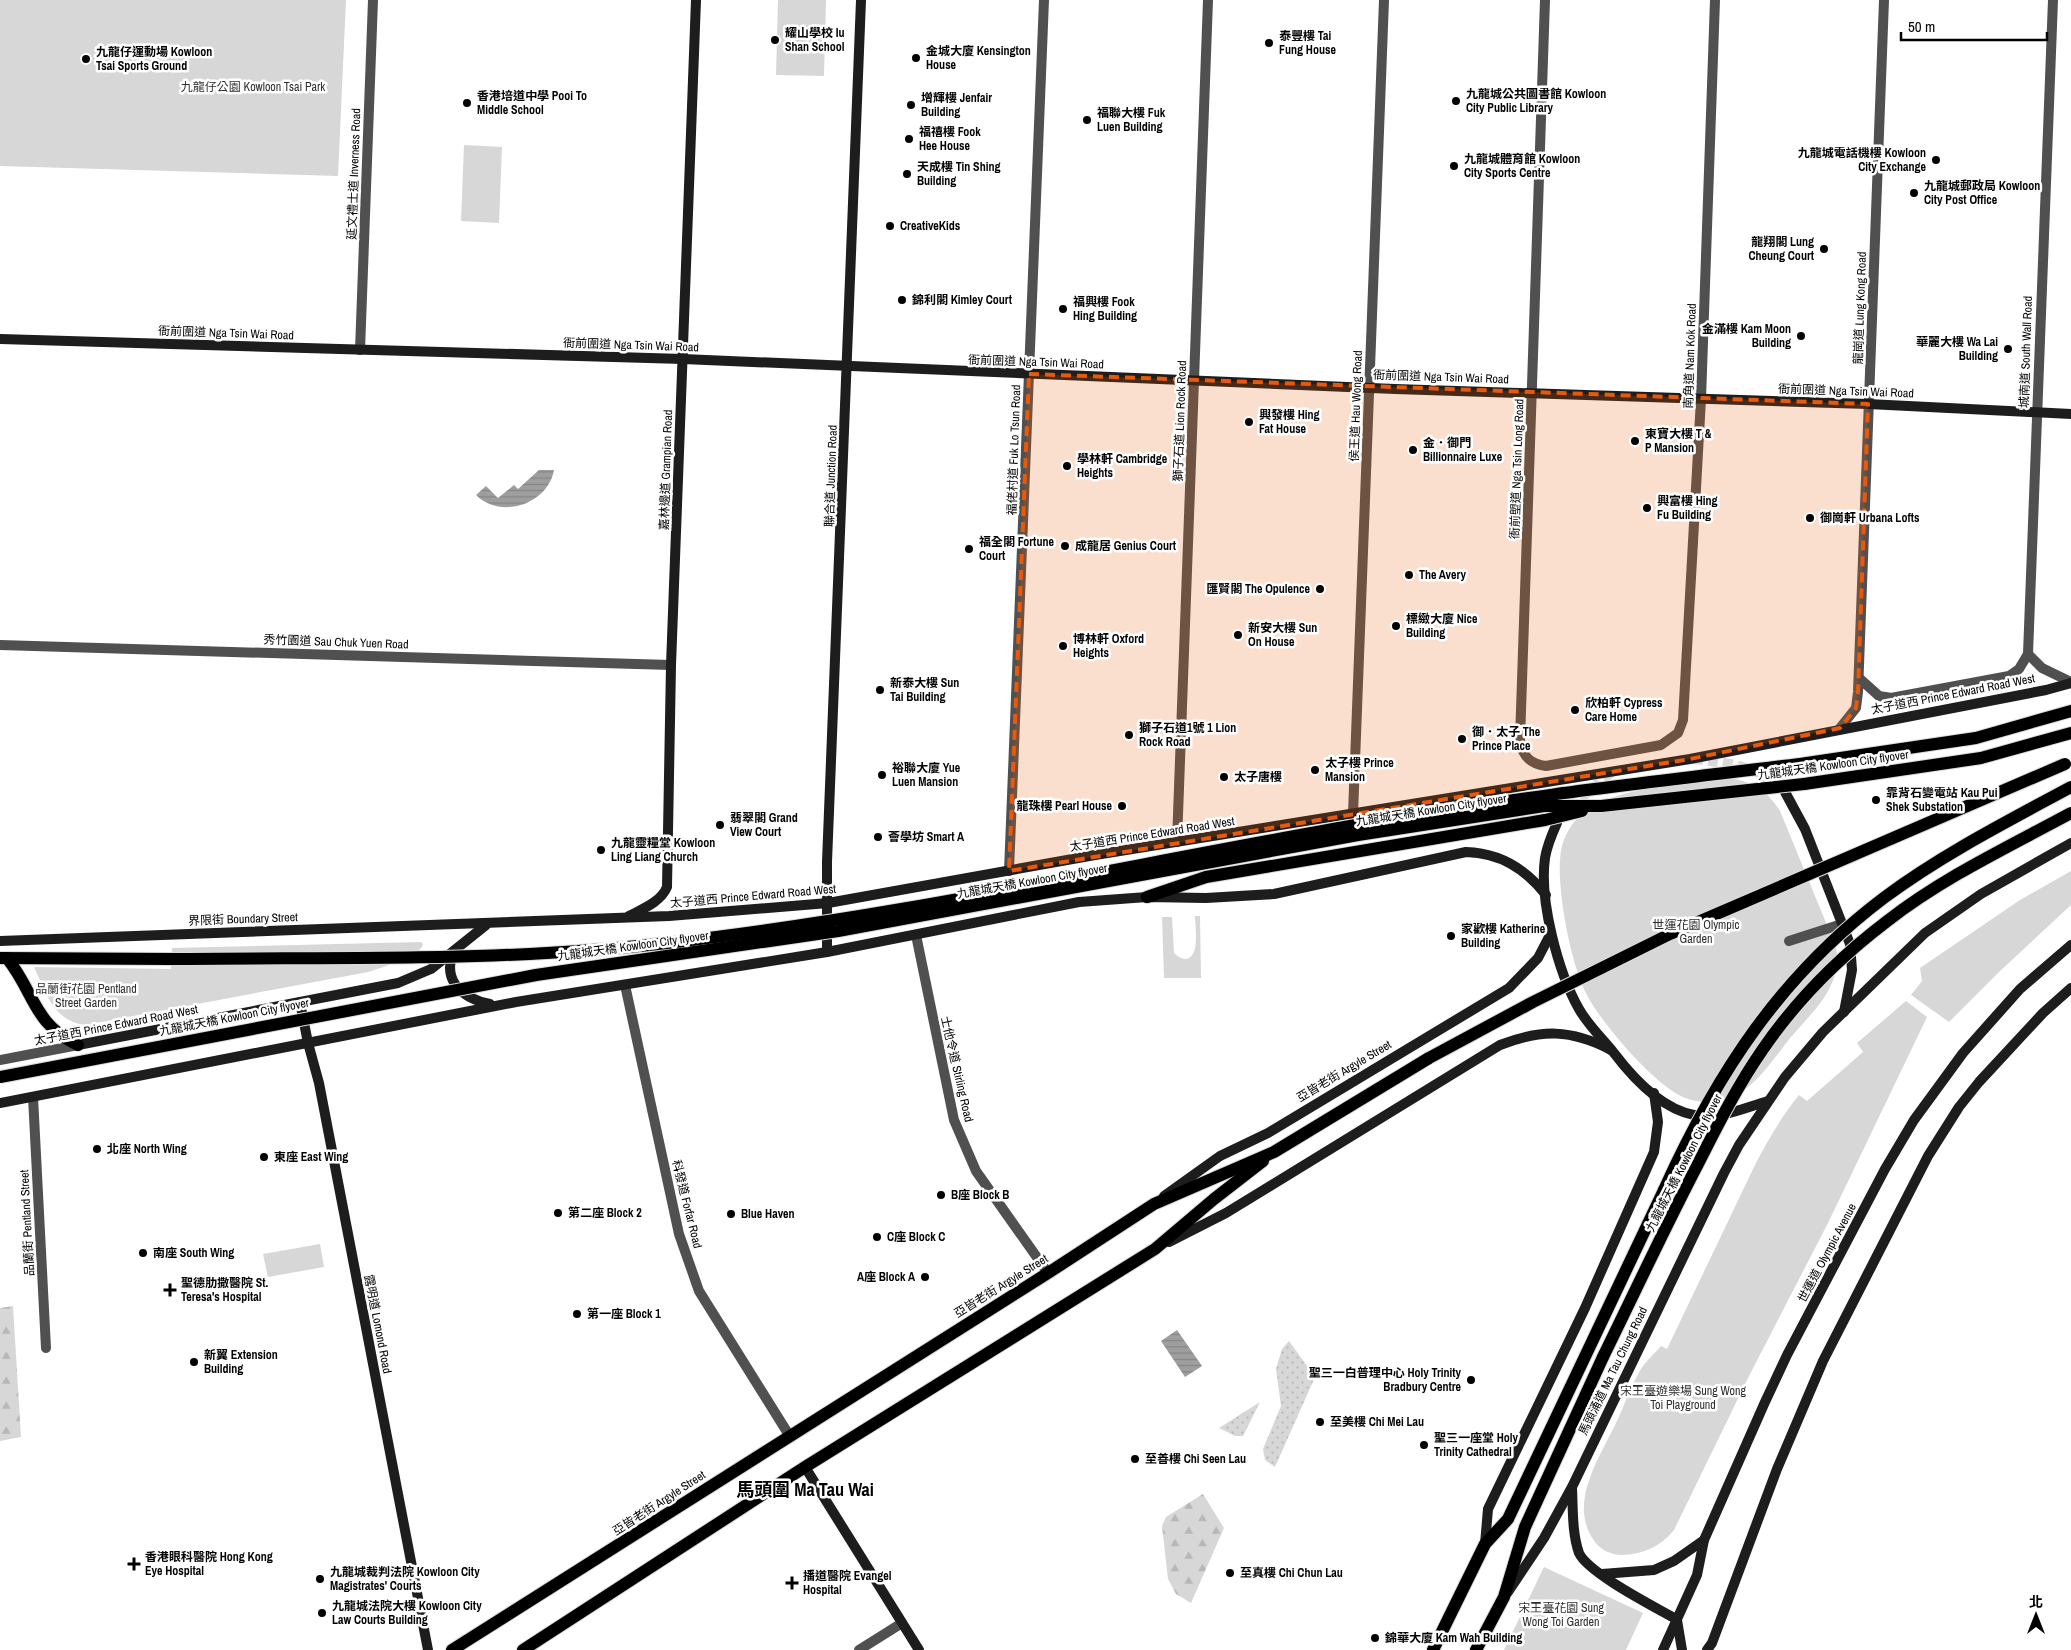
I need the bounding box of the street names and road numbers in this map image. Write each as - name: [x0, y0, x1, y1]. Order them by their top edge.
- street label: 延文禮士道 Inverness Road: [344, 108, 364, 240]
- street label: 龍崗道 Lung Kong Road: [1850, 251, 1870, 365]
- street label: 城南道 South Wall Road: [2016, 296, 2036, 408]
- street label: 南角道 Nam Kok Road: [1680, 303, 1700, 409]
- street label: 衙前圍道 Nga Tsin Wai Road: [158, 323, 294, 343]
- street label: 衙前圍道 Nga Tsin Wai Road: [563, 335, 699, 355]
- street label: 侯王道 Hau Wong Road: [1346, 350, 1366, 462]
- street label: 衙前圍道 Nga Tsin Wai Road: [968, 352, 1104, 372]
- street label: 獅子石道 Lion Rock Road: [1170, 360, 1190, 482]
- street label: 衙前圍道 Nga Tsin Wai Road: [1373, 367, 1509, 387]
- street label: 衙前圍道 Nga Tsin Wai Road: [1778, 381, 1914, 401]
- street label: 福佬村道 Fuk Lo Tsun Road: [1004, 384, 1024, 516]
- street label: 衙前塱道 Nga Tsin Long Road: [1507, 398, 1527, 540]
- street label: 嘉林邊道 Grampian Road: [656, 409, 676, 531]
- street label: 聯合道 Junction Road: [821, 425, 841, 527]
- street label: 秀竹園道 Sau Chuk Yuen Road: [263, 631, 409, 653]
- street label: 太子道西 Prince Edward Road West: [1870, 670, 2037, 718]
- street label: 九龍城天橋 Kowloon City flyover: [1756, 746, 1910, 784]
- street label: 九龍城天橋 Kowloon City flyover: [1354, 790, 1508, 830]
- street label: 太子道西 Prince Edward Road West: [1069, 813, 1236, 855]
- street label: 九龍城天橋 Kowloon City flyover: [956, 860, 1109, 902]
- street label: 太子道西 Prince Edward Road West: [669, 881, 837, 911]
- street label: 界限街 Boundary Street: [188, 909, 298, 929]
- street label: 九龍城天橋 Kowloon City flyover: [556, 927, 710, 965]
- street label: 九龍城天橋 Kowloon City flyover: [158, 994, 311, 1039]
- street label: 太子道西 Prince Edward Road West: [33, 1001, 200, 1049]
- street label: 士他令道 Stirling Road: [937, 1015, 977, 1123]
- street label: 亞皆老街 Argyle Street: [1294, 1036, 1394, 1106]
- street label: 九龍城天橋 Kowloon City flyover: [1642, 1091, 1726, 1235]
- street label: 科發道 Forfar Road: [668, 1158, 706, 1250]
- street label: 品蘭街 Pentland Street: [16, 1169, 38, 1277]
- street label: 世運道 Olympic Avenue: [1794, 1201, 1860, 1305]
- street label: 亞皆老街 Argyle Street: [951, 1251, 1051, 1321]
- street label: 露明道 Lomond Road: [361, 1273, 395, 1375]
- street label: 馬頭涌道 Ma Tau Chung Road: [1575, 1304, 1651, 1438]
- street label: 亞皆老街 Argyle Street: [610, 1467, 709, 1539]

